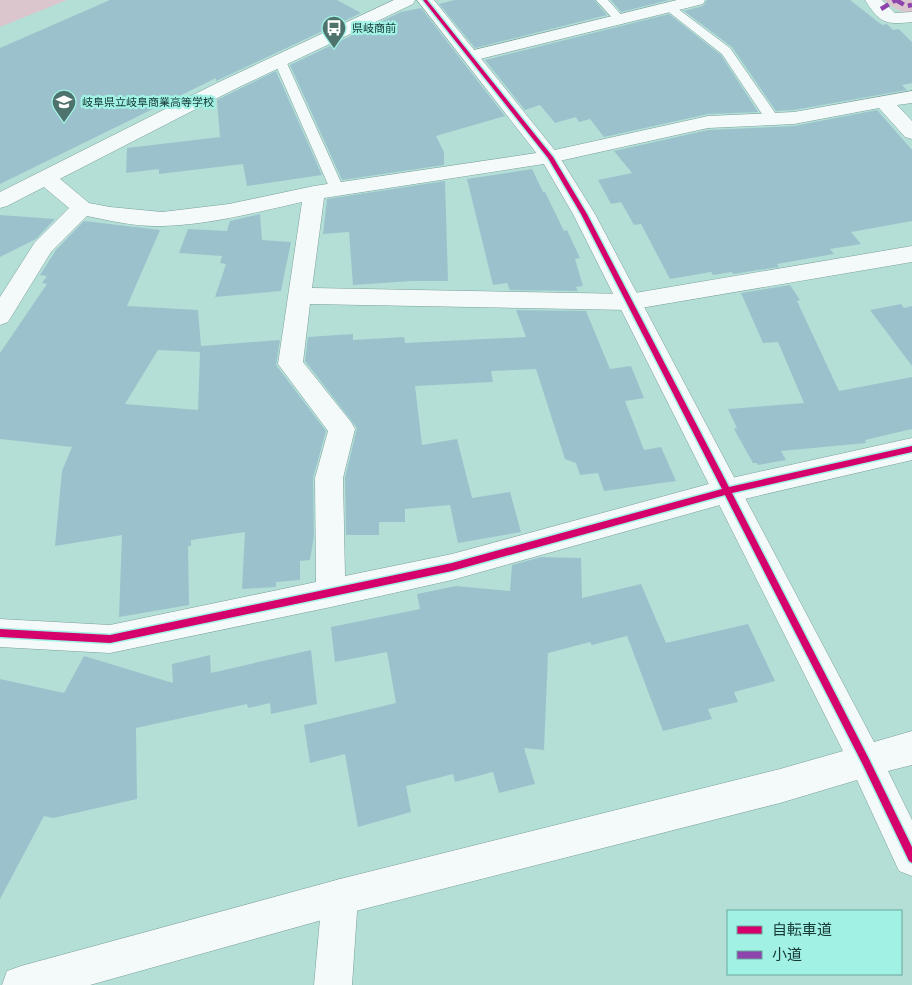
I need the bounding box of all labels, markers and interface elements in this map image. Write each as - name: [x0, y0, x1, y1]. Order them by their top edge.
- bus stop icon: 県岐商前: [321, 15, 347, 49]
- place label: 県岐商前: [352, 22, 396, 34]
- school or university icon: 岐阜県立岐阜商業高等学校: [51, 89, 77, 123]
- place label: 岐阜県立岐阜商業高等学校: [82, 96, 214, 108]
- legend: [727, 910, 902, 975]
- text: 自転車道: [772, 921, 832, 938]
- text: 小道: [772, 946, 802, 963]

